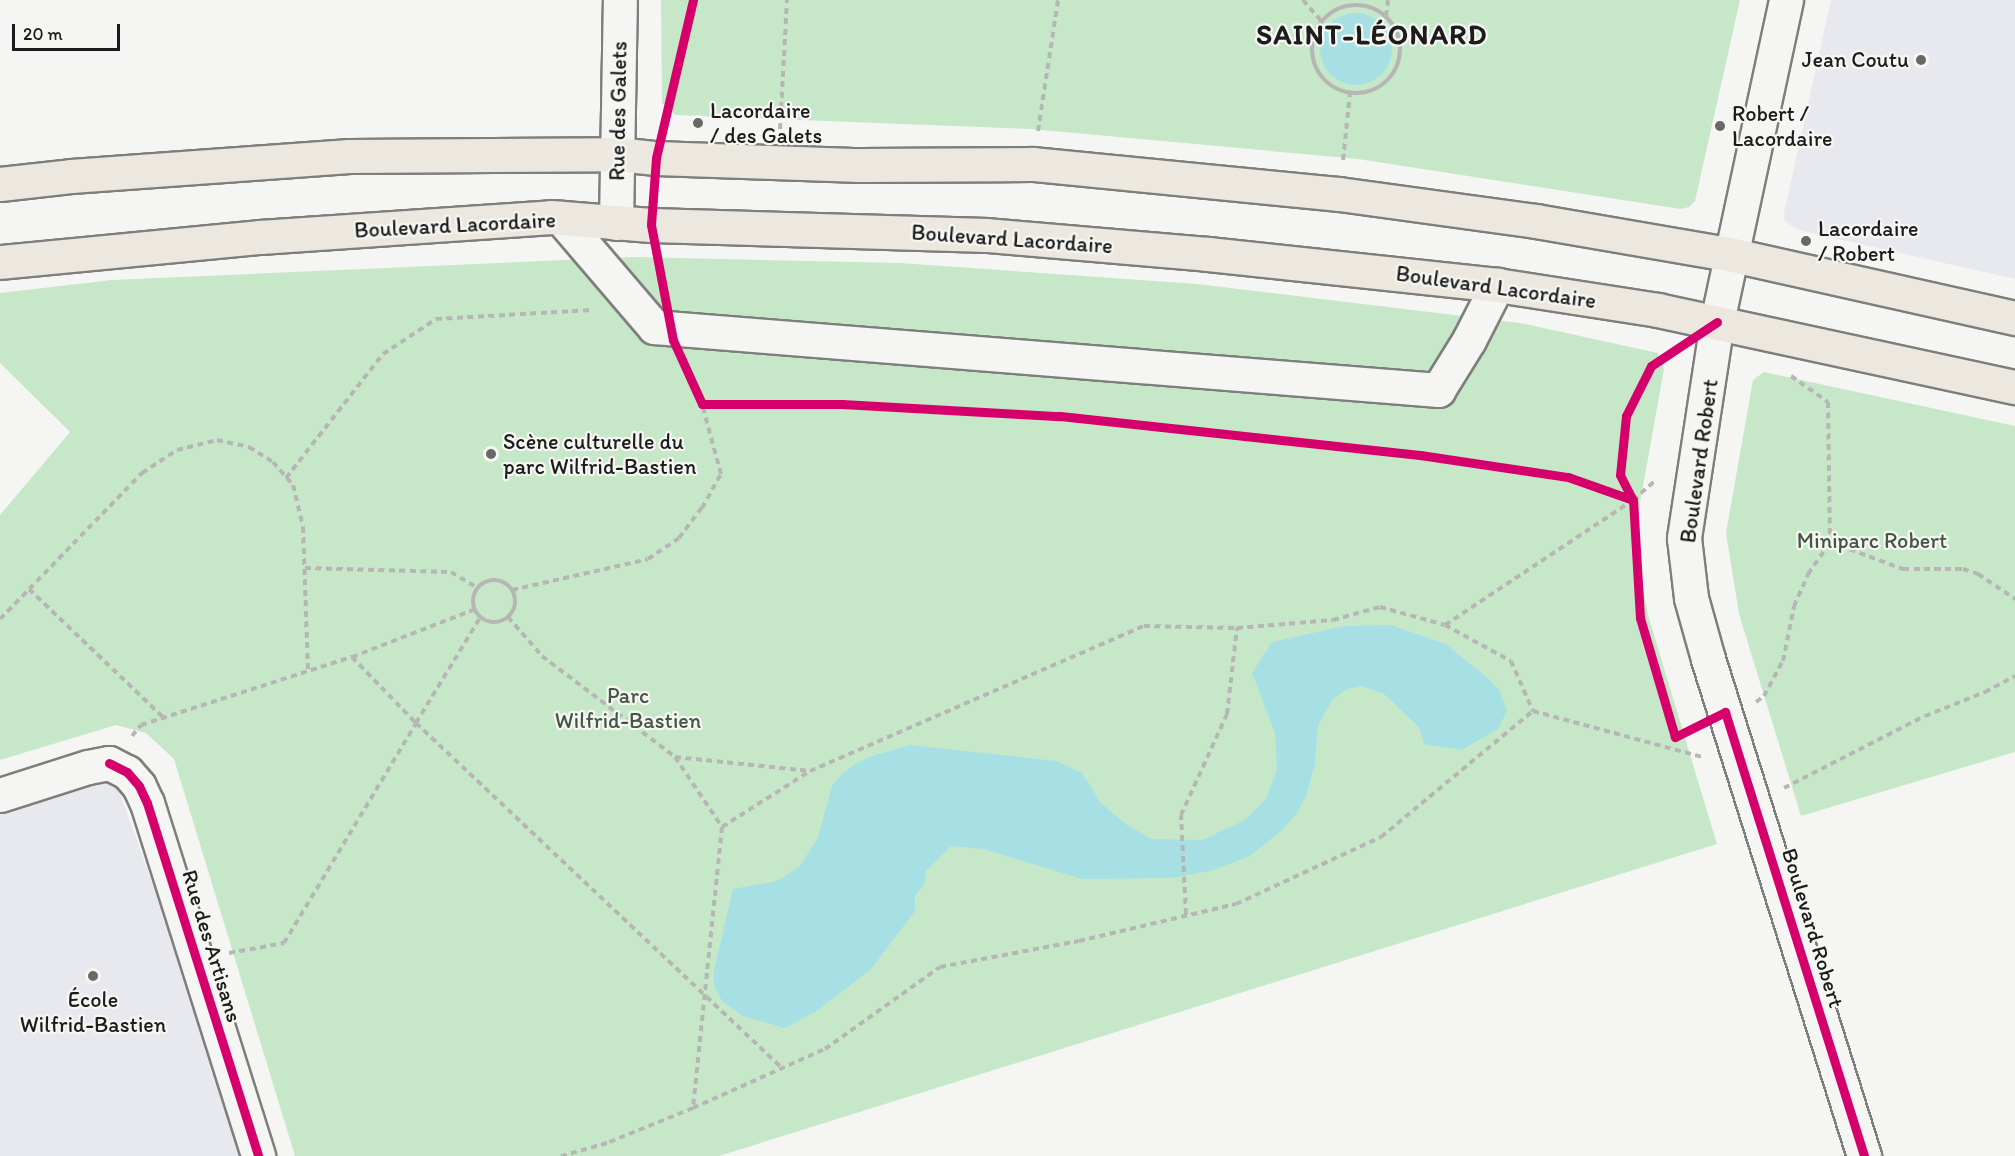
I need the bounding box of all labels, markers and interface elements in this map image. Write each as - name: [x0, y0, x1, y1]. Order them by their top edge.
- scale bar: [15, 12, 123, 50]
- district label: SAINT-LÉONARD: [1258, 17, 1486, 51]
- text: 20 m: [23, 23, 63, 45]
- street label: Rue des Galets: [604, 41, 632, 181]
- place label: Jean Coutu: [1802, 47, 1909, 73]
- marker: Jean Coutu: [1914, 53, 1928, 67]
- place label: Lacordaire / des Galets: [710, 97, 823, 148]
- place label: Robert / Lacordaire: [1732, 100, 1833, 152]
- marker: Lacordaire / des Galets: [691, 116, 705, 130]
- marker: Robert / Lacordaire: [1713, 119, 1727, 133]
- street label: Boulevard Lacordaire: [353, 207, 557, 243]
- place label: Lacordaire / Robert: [1818, 215, 1919, 266]
- street label: Boulevard Lacordaire: [910, 219, 1114, 259]
- marker: Lacordaire / Robert: [1799, 234, 1813, 248]
- street label: Boulevard Lacordaire: [1394, 260, 1598, 314]
- street label: Boulevard Robert: [1674, 378, 1724, 544]
- place label: Scène culturelle du parc Wilfrid-Bastien: [503, 428, 696, 480]
- marker: Scène culturelle du parc Wilfrid-Bastien: [484, 447, 498, 461]
- park label: Miniparc Robert: [1797, 528, 1947, 554]
- park label: Parc Wilfrid-Bastien: [555, 682, 701, 734]
- street label: Boulevard Robert: [1776, 845, 1850, 1011]
- street label: Rue des Artisans: [176, 867, 248, 1025]
- marker: École Wilfrid-Bastien: [86, 969, 100, 983]
- place label: École Wilfrid-Bastien: [20, 986, 166, 1038]

